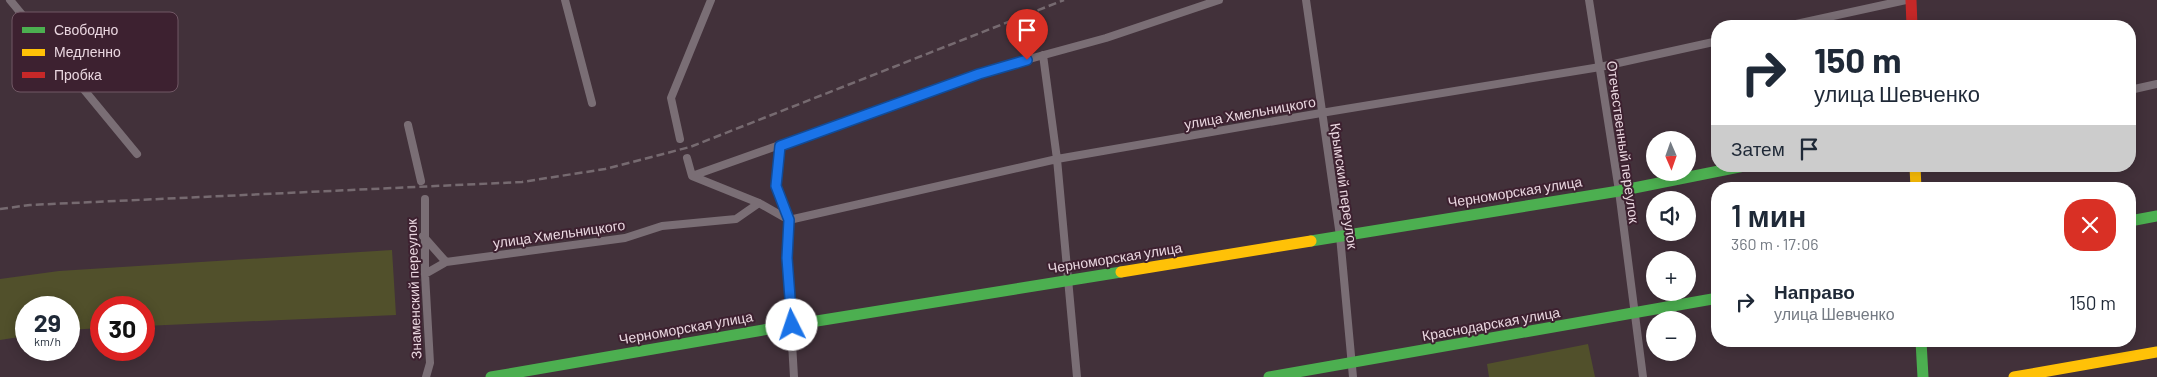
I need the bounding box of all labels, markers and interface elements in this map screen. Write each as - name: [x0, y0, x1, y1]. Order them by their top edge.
- pin: [1006, 9, 1048, 60]
- legend: [12, 12, 178, 92]
- icon: arrive: [1013, 16, 1041, 44]
- text: Свободно: [54, 21, 119, 38]
- text: 150 m: [1814, 38, 1901, 80]
- icon: right: [1731, 40, 1796, 105]
- text: Медленно: [54, 43, 121, 60]
- street label: Отечественный переулок: [1604, 60, 1643, 225]
- text: Пробка: [54, 66, 102, 83]
- text: улица Шевченко: [1814, 80, 1980, 106]
- street label: улица Хмельницкого: [1183, 93, 1317, 132]
- street label: Крымский переулок: [1327, 122, 1362, 251]
- north arrow: [1646, 131, 1696, 181]
- map controls: [1646, 131, 1696, 361]
- icon: arrive: [1795, 135, 1823, 163]
- text: Затем: [1731, 137, 1785, 160]
- street label: Черноморская улица: [1447, 172, 1583, 211]
- button: sound: [1646, 191, 1696, 241]
- text: 1 мин: [1731, 197, 1806, 233]
- button: close: [2064, 199, 2116, 251]
- street label: улица Хмельницкого: [492, 216, 626, 251]
- street label: Знаменский переулок: [403, 218, 424, 359]
- text: 360 m · 17:06: [1731, 234, 1819, 253]
- street label: Черноморская улица: [1047, 238, 1183, 277]
- button: +: [1646, 251, 1696, 301]
- text: Направо: [1774, 280, 1855, 303]
- icon: right: [1731, 288, 1759, 316]
- text: 150 m: [2069, 291, 2116, 314]
- speed limit sign: 30: [90, 296, 155, 361]
- position arrow: [765, 298, 817, 350]
- street label: Краснодарская улица: [1421, 303, 1561, 344]
- text: улица Шевченко: [1774, 304, 1895, 323]
- text: 29: [34, 307, 61, 337]
- street label: Черноморская улица: [618, 307, 754, 348]
- button: −: [1646, 311, 1696, 361]
- text: km/h: [34, 334, 61, 348]

